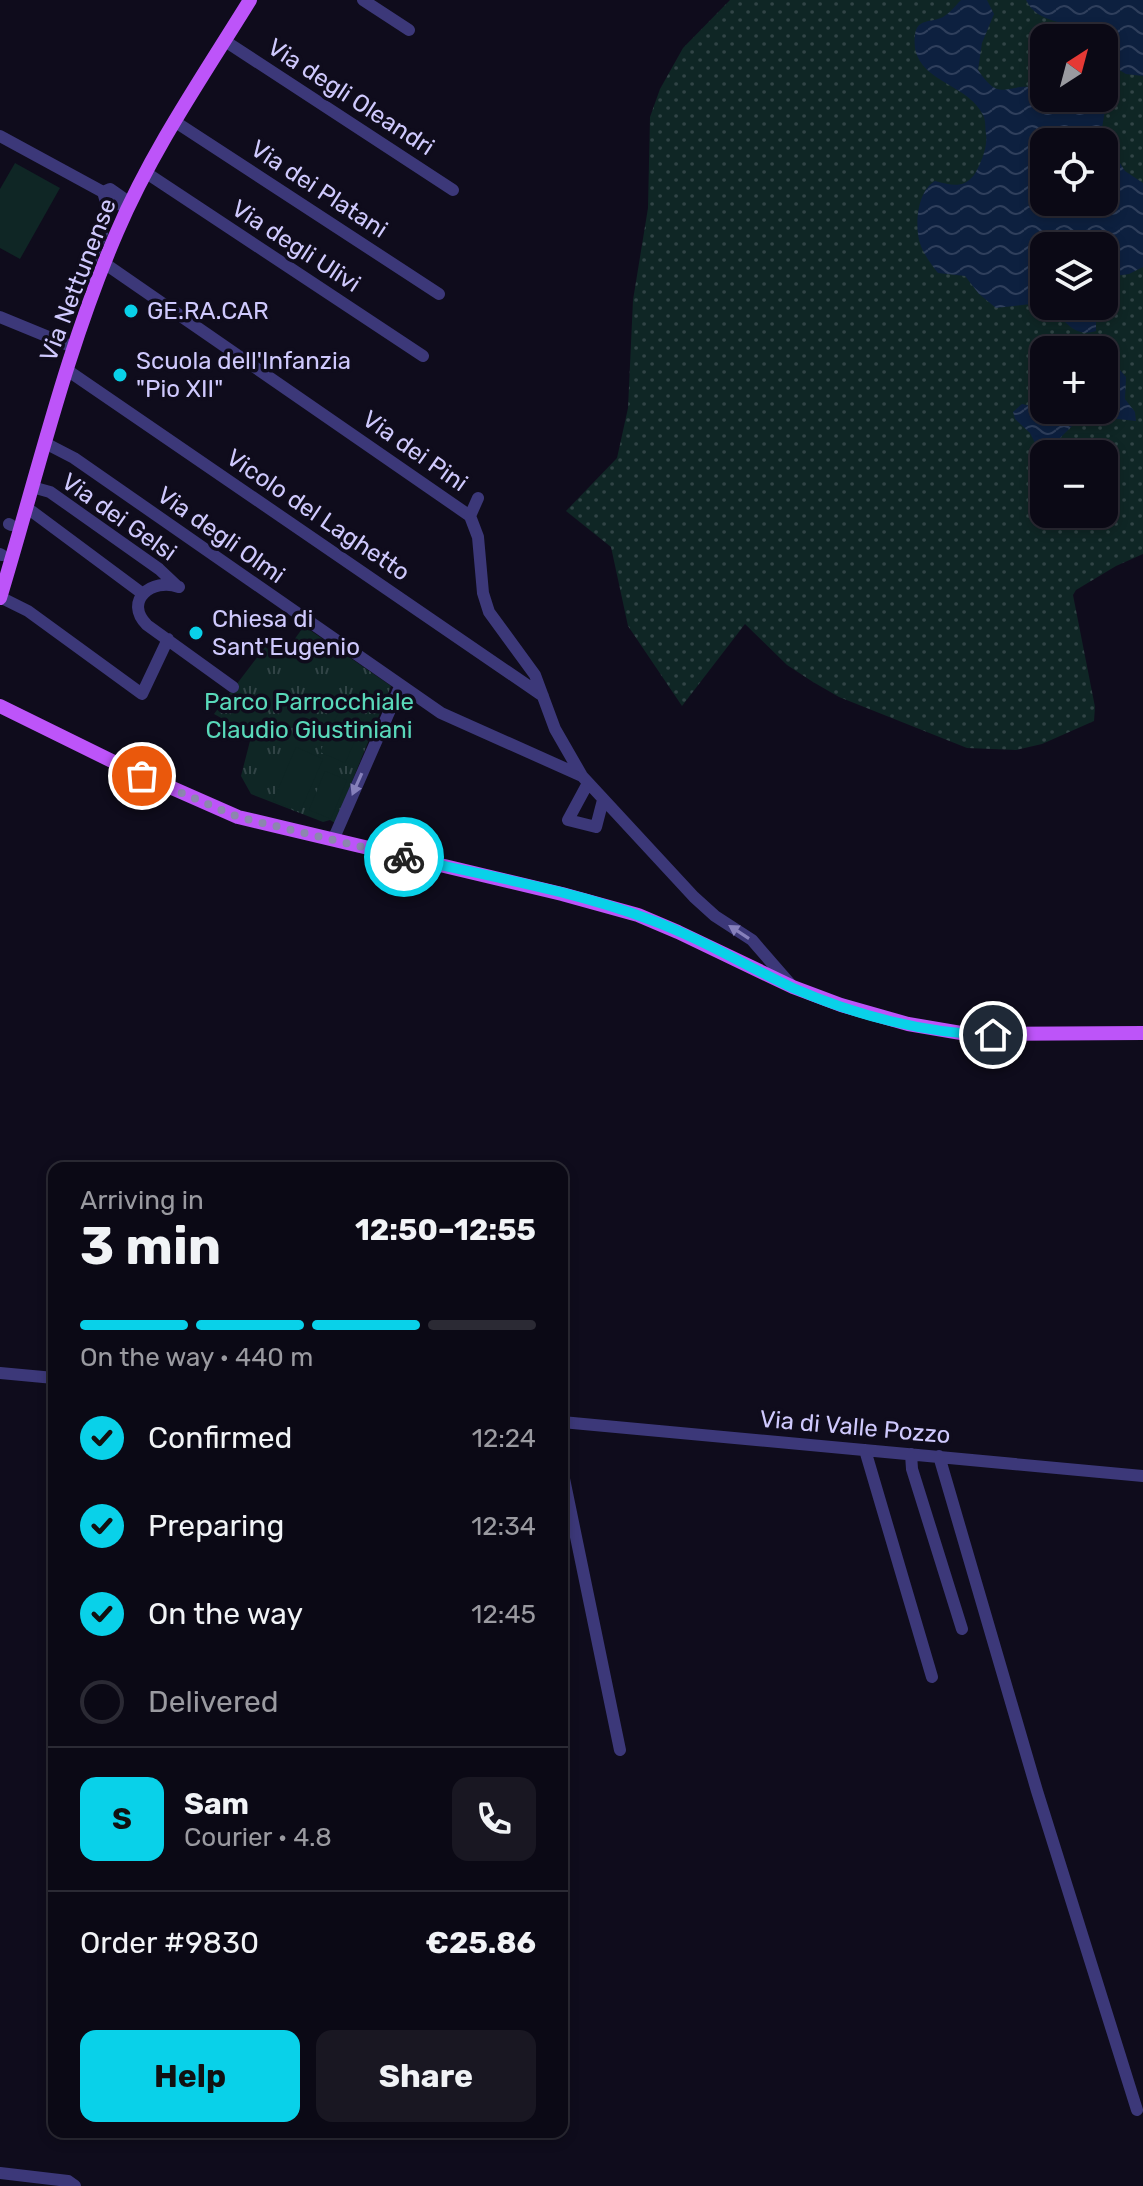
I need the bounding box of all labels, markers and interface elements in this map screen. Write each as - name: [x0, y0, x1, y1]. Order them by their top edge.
- north arrow: [1030, 24, 1118, 112]
- map controls: [1030, 24, 1118, 528]
- street label: Via degli Oleandri: [263, 33, 439, 161]
- button: locate: [1030, 128, 1118, 216]
- street label: Via dei Platani: [245, 134, 393, 244]
- street label: Via degli Ulivi: [226, 194, 366, 298]
- street label: Via Nettunense: [34, 195, 122, 365]
- button: layers: [1030, 232, 1118, 320]
- place label: GE.RA.CAR: [147, 297, 269, 325]
- marker: GE.RA.CAR: [122, 302, 140, 320]
- button: +: [1030, 336, 1118, 424]
- place label: Scuola dell'Infanzia "Pio XII": [136, 347, 351, 403]
- marker: Scuola dell'Infanzia "Pio XII": [111, 366, 129, 384]
- street label: Via dei Pini: [357, 405, 473, 497]
- button: −: [1030, 440, 1118, 528]
- street label: Vicolo del Laghetto: [221, 443, 415, 587]
- street label: Via dei Gelsi: [56, 467, 182, 567]
- street label: Via degli Olmi: [152, 481, 290, 589]
- place label: Chiesa di Sant'Eugenio: [212, 605, 360, 661]
- marker: Chiesa di Sant'Eugenio: [187, 624, 205, 642]
- park label: Parco Parrocchiale Claudio Giustiniani: [204, 688, 414, 744]
- pin: [108, 742, 176, 810]
- icon: bag: [120, 754, 164, 798]
- one-way arrow: [351, 772, 364, 796]
- courier: [364, 817, 444, 897]
- icon: bike: [382, 835, 426, 879]
- one-way arrow: [729, 924, 750, 939]
- pin: [959, 1001, 1027, 1069]
- icon: home: [971, 1013, 1015, 1057]
- text: Arriving in: [80, 1185, 204, 1216]
- text: 12:50–12:55: [355, 1212, 536, 1248]
- text: 3 min: [80, 1215, 221, 1277]
- text: On the way · 440 m: [80, 1342, 313, 1373]
- street label: Via di Valle Pozzo: [758, 1405, 952, 1449]
- icon: check: [80, 1416, 124, 1460]
- text: Confirmed: [148, 1420, 292, 1456]
- text: 12:24: [472, 1423, 536, 1454]
- icon: check: [80, 1504, 124, 1548]
- text: Preparing: [148, 1508, 284, 1544]
- text: 12:34: [471, 1511, 536, 1542]
- icon: check: [80, 1592, 124, 1636]
- text: On the way: [148, 1596, 303, 1632]
- text: 12:45: [471, 1599, 536, 1630]
- text: Delivered: [148, 1684, 279, 1720]
- button: phone: [452, 1777, 536, 1861]
- text: Sam: [184, 1786, 249, 1822]
- text: S: [112, 1801, 132, 1837]
- text: Courier · 4.8: [184, 1822, 332, 1853]
- text: Order #9830: [80, 1925, 259, 1961]
- text: €25.86: [425, 1925, 536, 1961]
- button: Help: [80, 2030, 300, 2122]
- button: Share: [316, 2030, 536, 2122]

